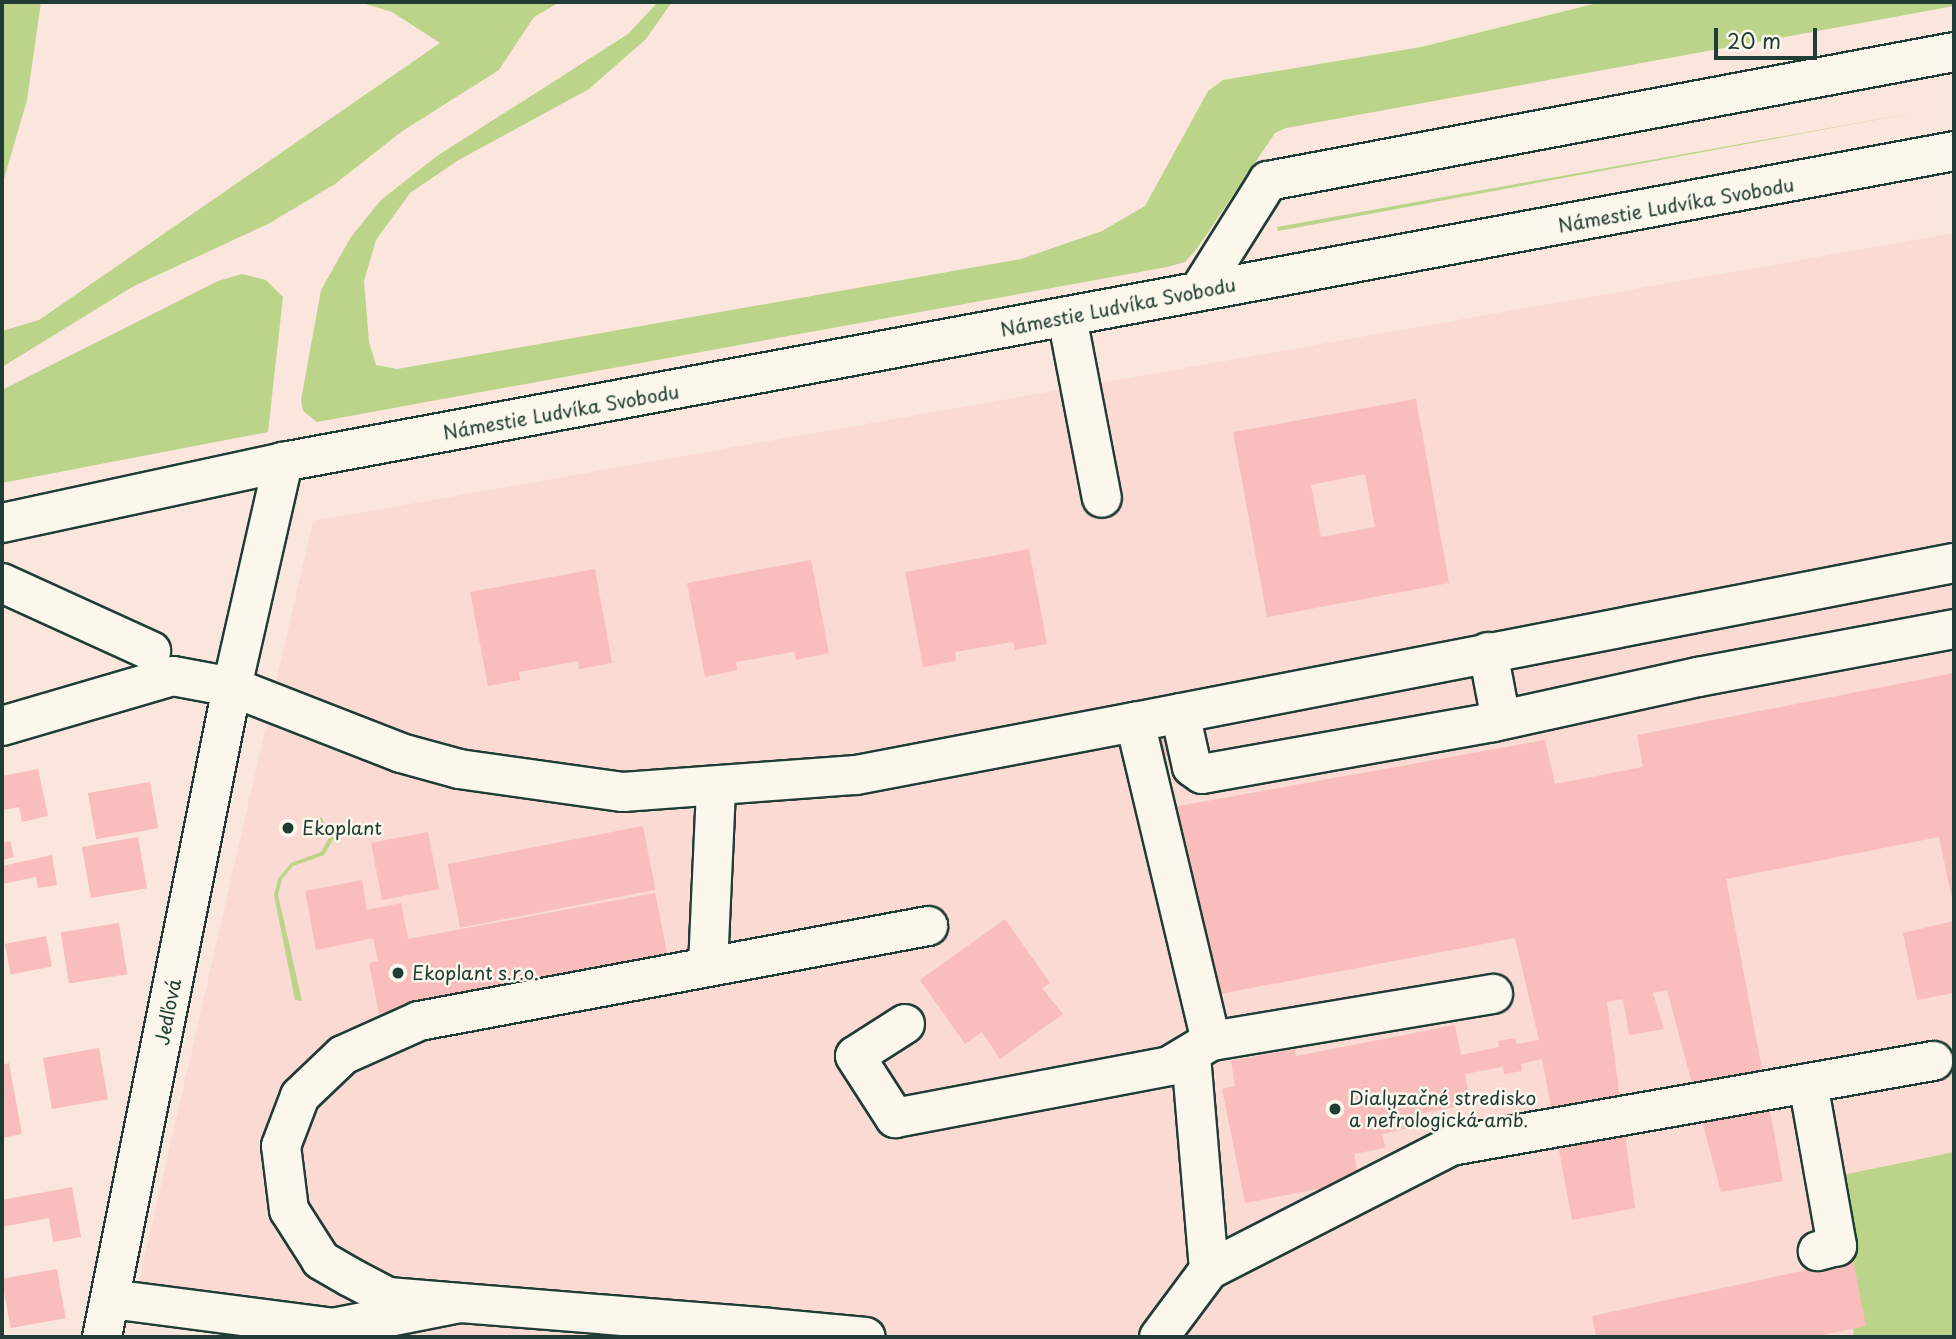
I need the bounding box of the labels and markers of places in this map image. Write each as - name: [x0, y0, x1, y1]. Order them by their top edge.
- place label: Ekoplant: [302, 817, 382, 839]
- marker: Ekoplant: [280, 820, 296, 836]
- place label: Ekoplant s.r.o.: [412, 962, 539, 984]
- marker: Ekoplant s.r.o.: [390, 965, 406, 981]
- place label: Dialyzačné stredisko a nefrologická amb.: [1349, 1087, 1538, 1131]
- marker: Dialyzačné stredisko a nefrologická amb.: [1327, 1101, 1343, 1117]

